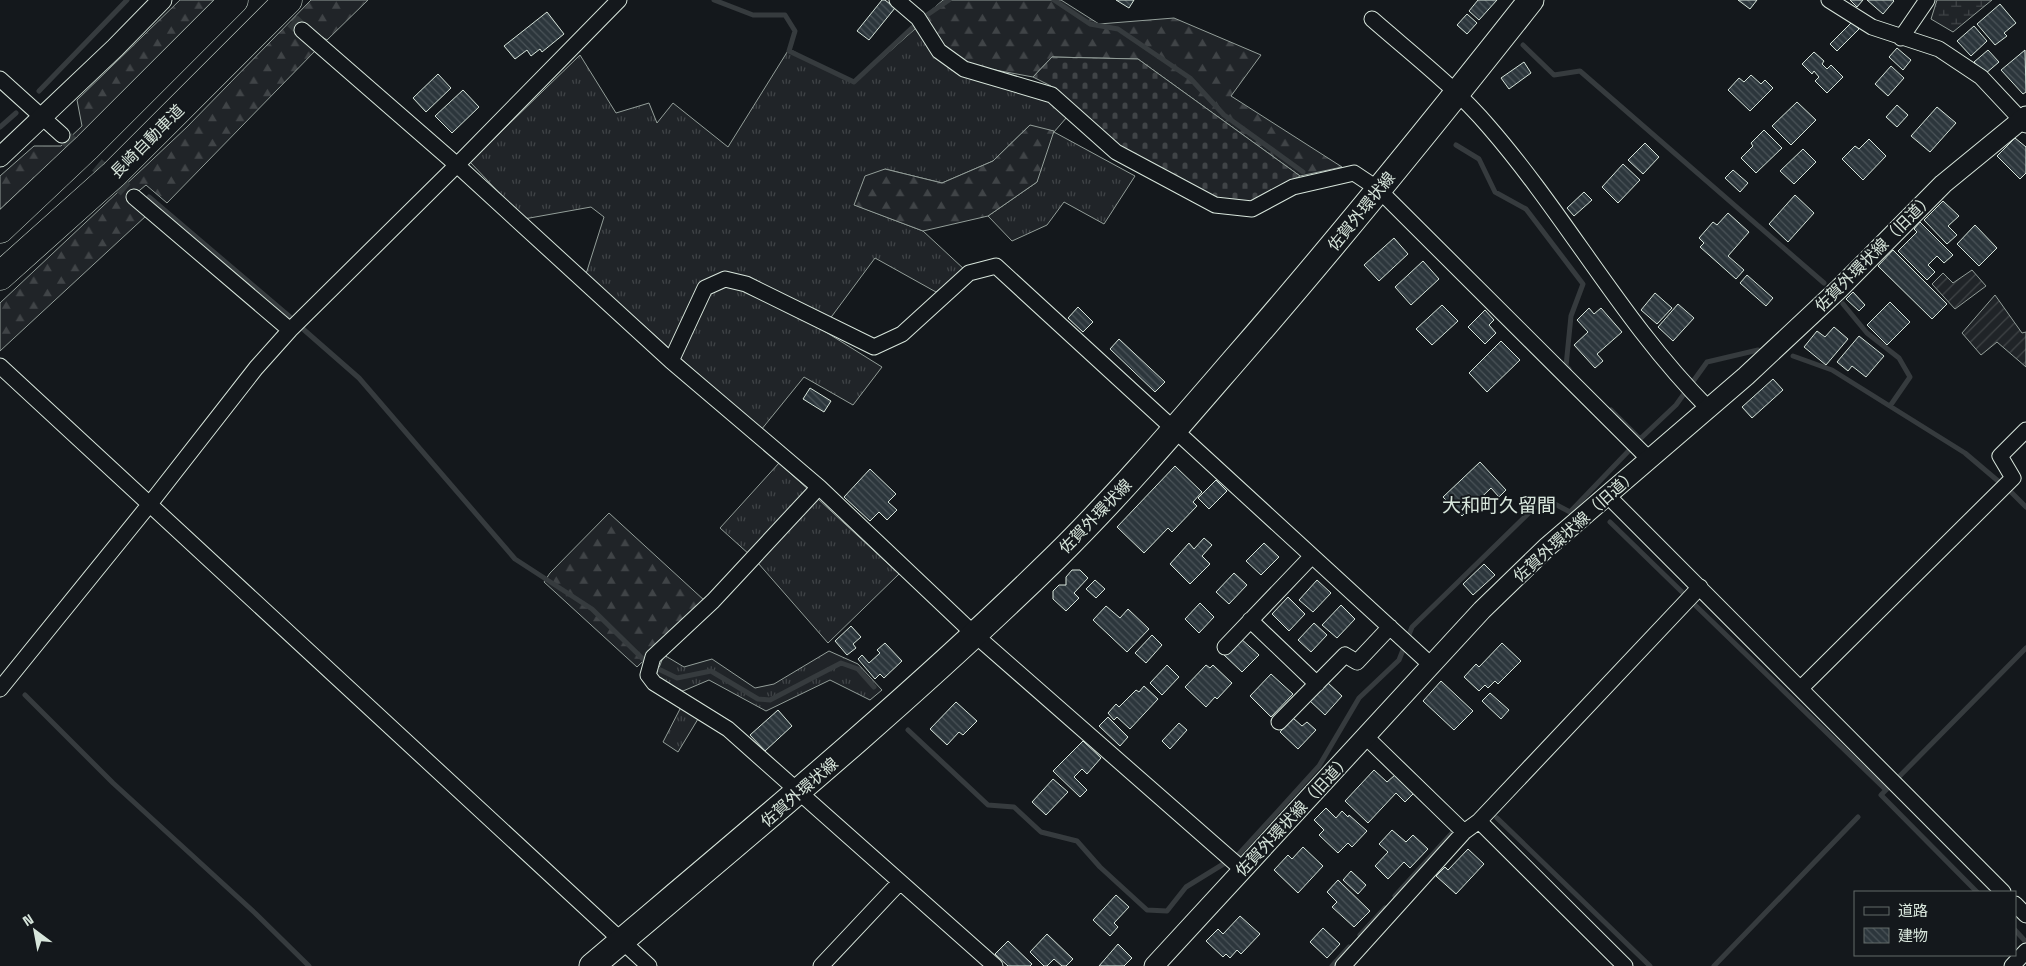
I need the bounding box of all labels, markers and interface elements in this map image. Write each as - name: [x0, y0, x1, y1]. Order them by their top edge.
- street label: 長崎自動車道: [106, 100, 189, 183]
- street label: 佐賀外環状線: [1323, 167, 1400, 255]
- street label: 佐賀外環状線（旧道）: [1810, 188, 1938, 316]
- street label: 佐賀外環状線（旧道）: [1509, 464, 1642, 587]
- street label: 佐賀外環状線: [1054, 475, 1136, 558]
- district label: 大和町久留間: [1442, 493, 1556, 518]
- street label: 佐賀外環状線（旧道）: [1231, 750, 1356, 881]
- street label: 佐賀外環状線: [756, 753, 842, 832]
- legend: [1854, 891, 2016, 956]
- text: 道路: [1898, 901, 1928, 920]
- north arrow: [10, 906, 60, 956]
- text: N: [19, 910, 37, 930]
- text: 建物: [1898, 926, 1928, 945]

